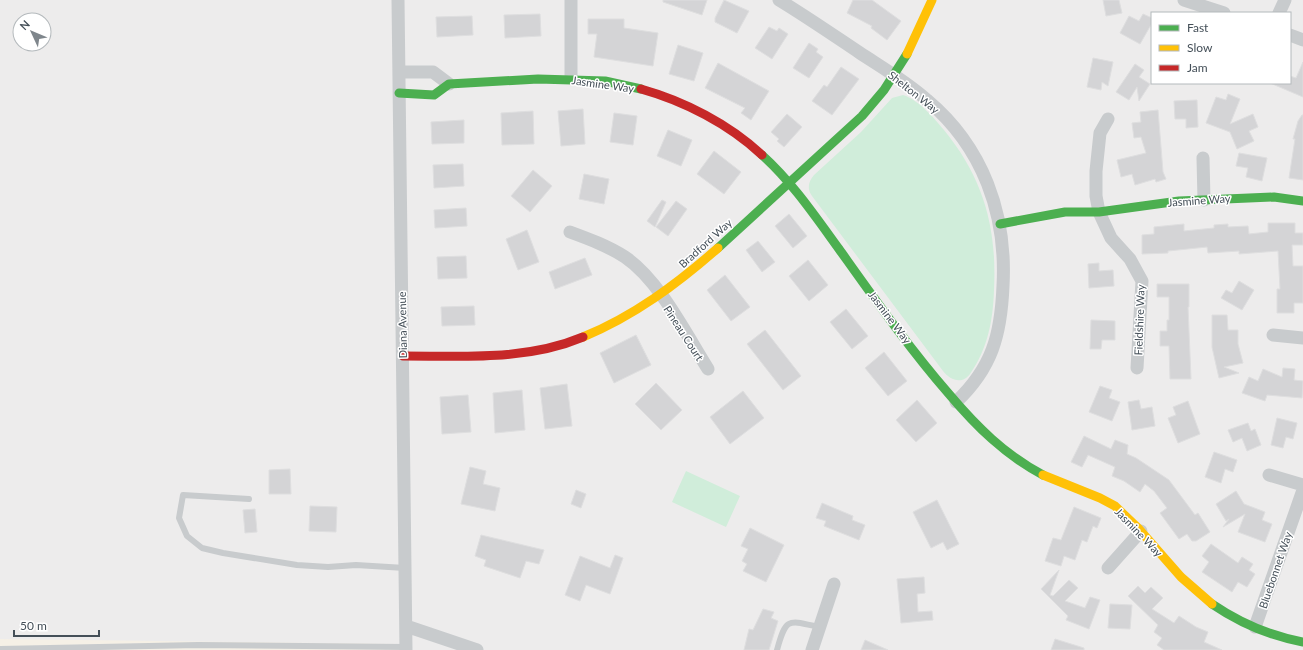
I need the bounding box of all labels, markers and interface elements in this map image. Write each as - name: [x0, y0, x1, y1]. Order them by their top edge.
- north arrow: [12, 12, 52, 52]
- legend: [1151, 12, 1291, 84]
- text: N: [17, 17, 32, 32]
- text: Fast: [1187, 20, 1209, 35]
- text: Slow: [1187, 40, 1213, 55]
- text: Jam: [1187, 60, 1208, 75]
- street label: Shelton Way: [886, 68, 942, 116]
- street label: Jasmine Way: [571, 73, 635, 95]
- street label: Jasmine Way: [1167, 191, 1231, 209]
- street label: Bradford Way: [676, 216, 734, 270]
- street label: Fieldshire Way: [1131, 284, 1147, 356]
- street label: Jasmine Way: [866, 288, 914, 346]
- street label: Diana Avenue: [395, 291, 409, 359]
- street label: Pineau Court: [661, 303, 707, 363]
- street label: Jasmine Way: [1113, 505, 1166, 559]
- street label: Bluebonnet Way: [1256, 530, 1294, 610]
- scale bar: [14, 612, 99, 638]
- text: 50 m: [20, 618, 47, 633]

